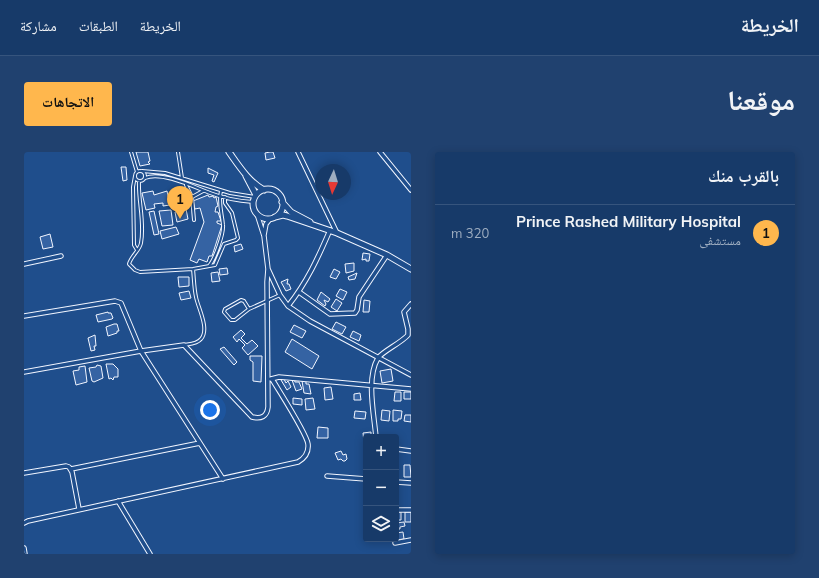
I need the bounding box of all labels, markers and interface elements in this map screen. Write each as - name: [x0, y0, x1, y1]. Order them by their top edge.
- text: الخريطة: [741, 13, 799, 37]
- text: مشاركة: [20, 17, 57, 35]
- text: الطبقات: [79, 17, 118, 35]
- text: الخريطة: [140, 17, 181, 35]
- button: الاتجاهات: [24, 82, 112, 126]
- text: موقعنا: [727, 82, 795, 117]
- north arrow: [315, 164, 351, 200]
- text: بالقرب منك: [708, 165, 779, 186]
- pin: 1: [167, 186, 193, 219]
- text: Prince Rashed Military Hospital: [516, 212, 741, 231]
- text: 320 m: [451, 225, 489, 241]
- text: 1: [762, 225, 770, 241]
- text: مستشفى: [699, 232, 741, 248]
- your location: [200, 400, 220, 420]
- map controls: [363, 434, 399, 542]
- button: +: [363, 434, 399, 470]
- button: −: [363, 470, 399, 506]
- button: layers: [363, 506, 399, 542]

